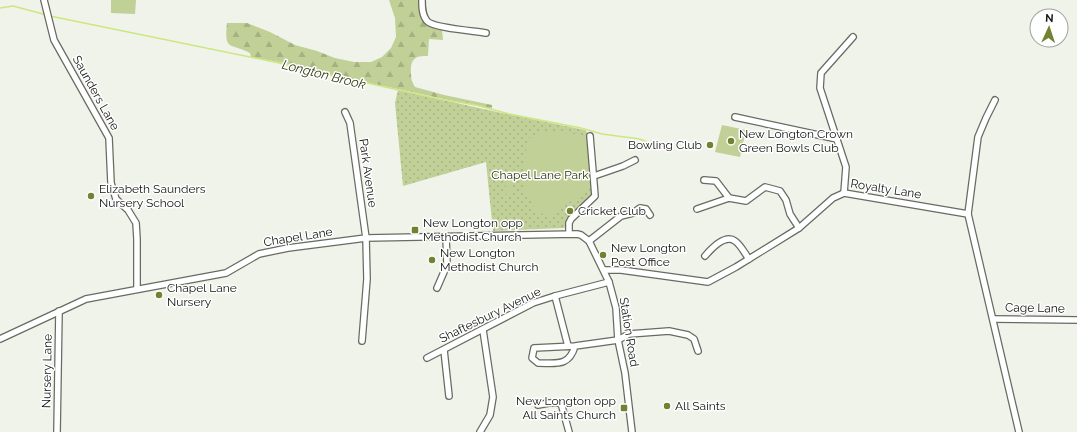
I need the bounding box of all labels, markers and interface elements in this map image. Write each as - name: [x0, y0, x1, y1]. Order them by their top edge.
- north arrow: [1029, 8, 1069, 48]
- text: N: [1045, 12, 1054, 25]
- street label: Saunders Lane: [70, 53, 122, 133]
- water label: Longton Brook: [280, 57, 367, 92]
- place label: New Longton Crown Green Bowls Club: [739, 127, 853, 155]
- marker: New Longton Crown Green Bowls Club: [726, 136, 736, 146]
- street label: Park Avenue: [356, 138, 380, 208]
- place label: Bowling Club: [628, 138, 702, 152]
- marker: Bowling Club: [705, 140, 715, 150]
- park label: Chapel Lane Park: [491, 168, 589, 182]
- street label: Royalty Lane: [850, 176, 922, 202]
- place label: Elizabeth Saunders Nursery School: [99, 182, 206, 210]
- marker: Elizabeth Saunders Nursery School: [86, 191, 96, 201]
- place label: Cricket Club: [578, 204, 646, 218]
- marker: Cricket Club: [565, 206, 575, 216]
- place label: New Longton opp Methodist Church: [423, 216, 523, 244]
- street label: Chapel Lane: [262, 225, 334, 249]
- marker: New Longton opp Methodist Church: [410, 225, 420, 235]
- place label: New Longton Post Office: [611, 241, 686, 269]
- place label: New Longton Methodist Church: [440, 246, 538, 274]
- marker: New Longton Post Office: [598, 250, 608, 260]
- marker: New Longton Methodist Church: [427, 255, 437, 265]
- place label: Chapel Lane Nursery: [167, 281, 237, 309]
- street label: Shaftesbury Avenue: [437, 284, 543, 346]
- marker: Chapel Lane Nursery: [154, 290, 164, 300]
- street label: Station Road: [617, 296, 641, 368]
- street label: Cage Lane: [1005, 300, 1065, 316]
- street label: Nursery Lane: [39, 334, 55, 408]
- place label: New Longton opp All Saints Church: [516, 394, 616, 422]
- place label: All Saints: [675, 399, 726, 413]
- marker: All Saints: [662, 401, 672, 411]
- marker: New Longton opp All Saints Church: [619, 403, 629, 413]

